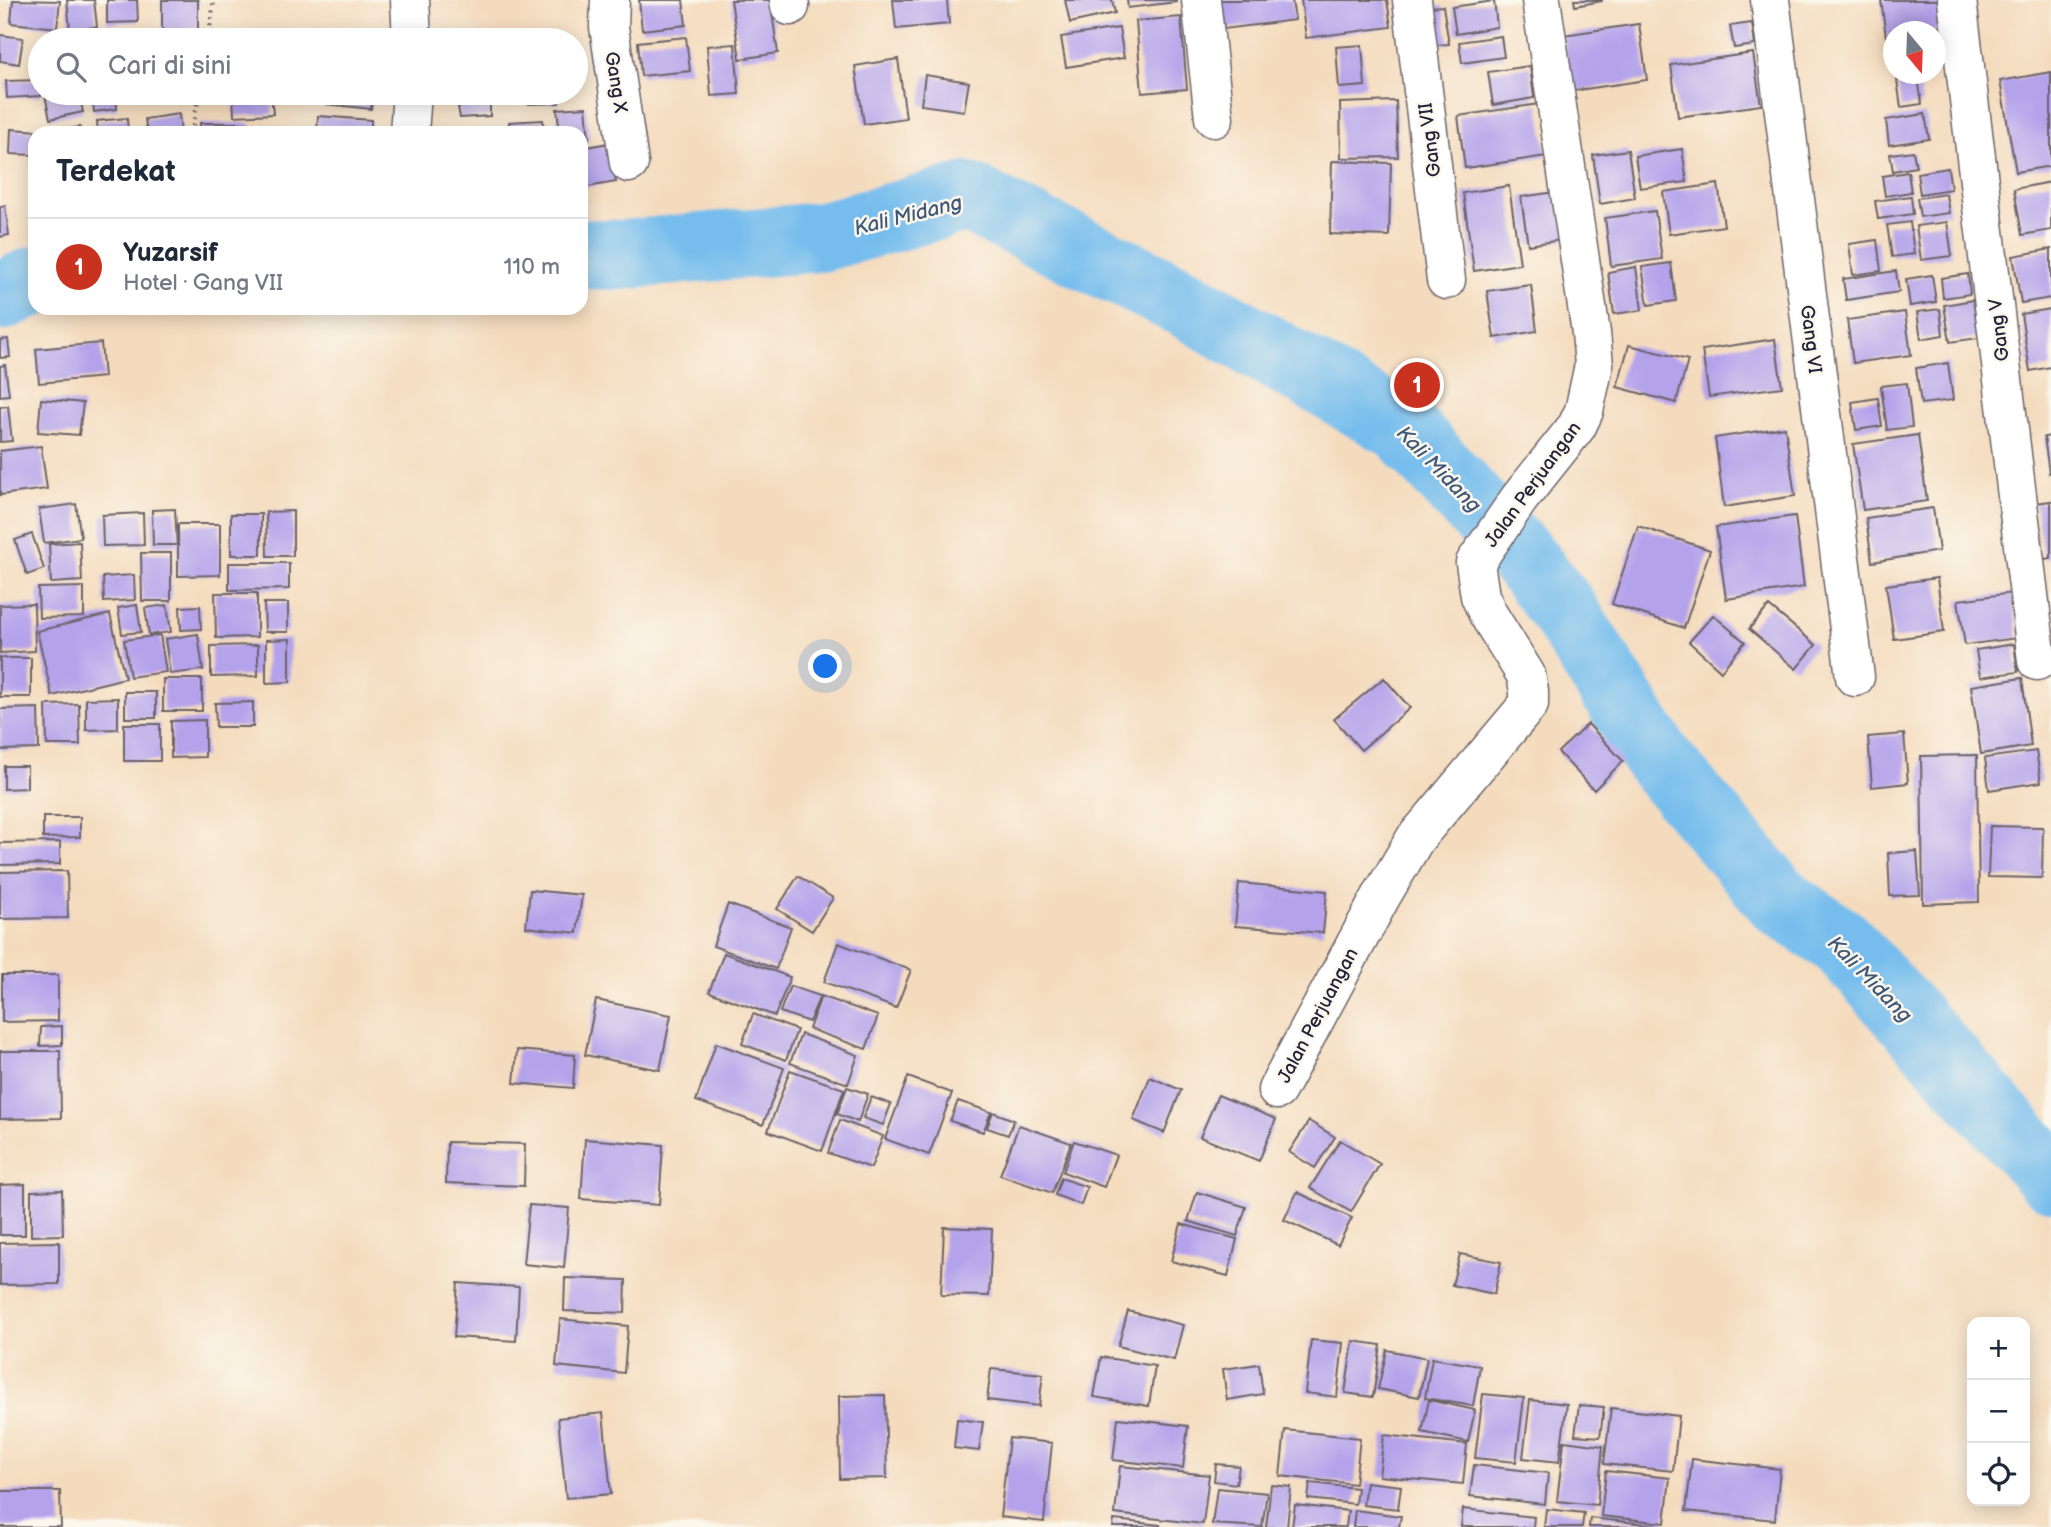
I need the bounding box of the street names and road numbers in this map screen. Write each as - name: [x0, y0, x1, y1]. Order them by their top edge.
- street label: Gang X: [599, 50, 632, 115]
- street label: Gang VII: [1415, 101, 1446, 178]
- street label: Gang V: [1984, 297, 2015, 362]
- street label: Gang VI: [1795, 304, 1826, 375]
- street label: Jalan Perjuangan: [1480, 418, 1586, 552]
- street label: Jalan Perjuangan: [1273, 944, 1364, 1087]

